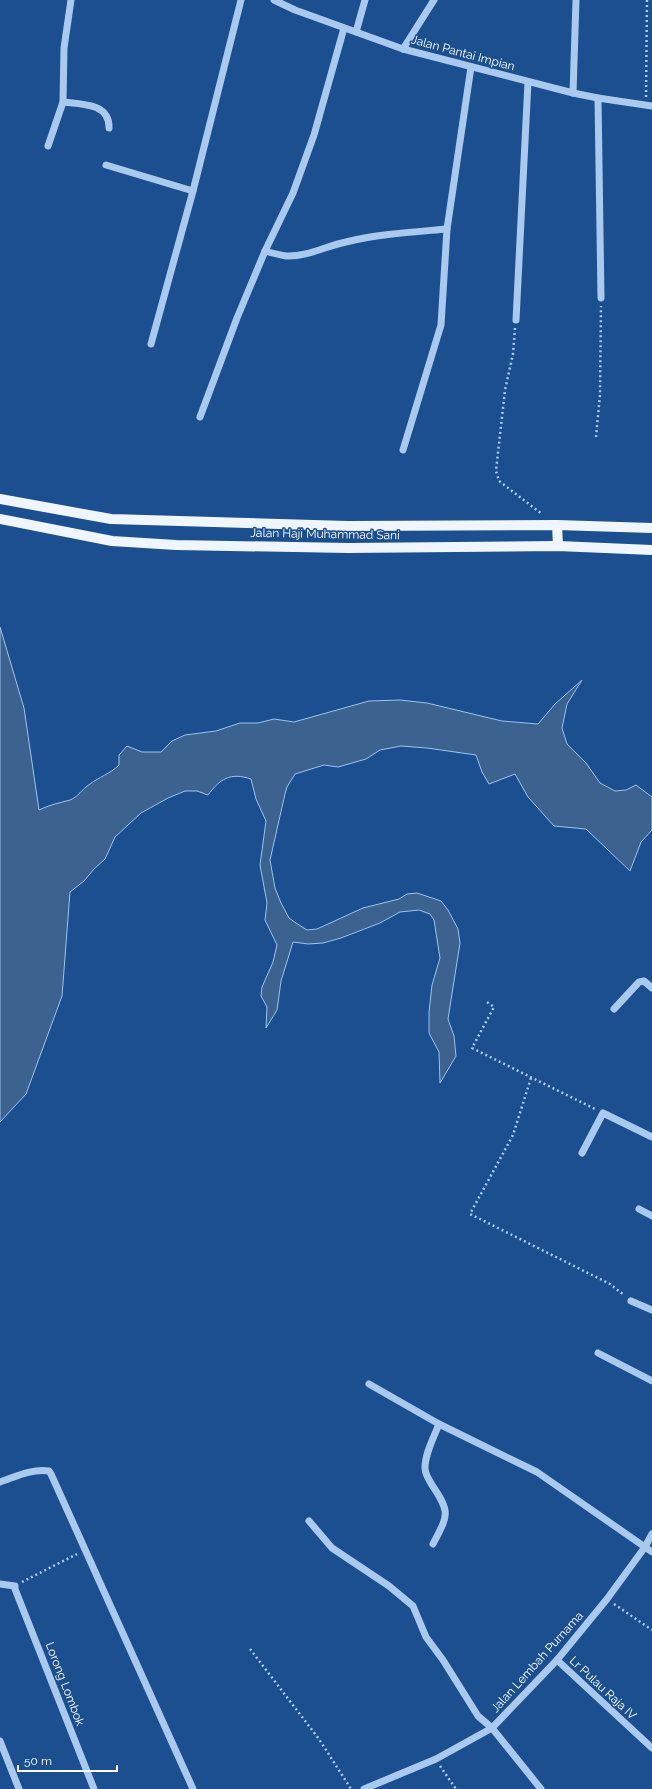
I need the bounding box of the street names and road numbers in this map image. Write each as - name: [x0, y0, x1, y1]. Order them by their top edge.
- street label: Jalan Pantai Impian: [410, 32, 516, 74]
- street label: Jalan Haji Muhammad Sani: [250, 526, 400, 542]
- street label: Jalan Lembah Purnama: [488, 1609, 586, 1715]
- street label: Lorong Lombok: [43, 1640, 88, 1728]
- street label: Lr Pulau Raja IV: [567, 1653, 639, 1723]

